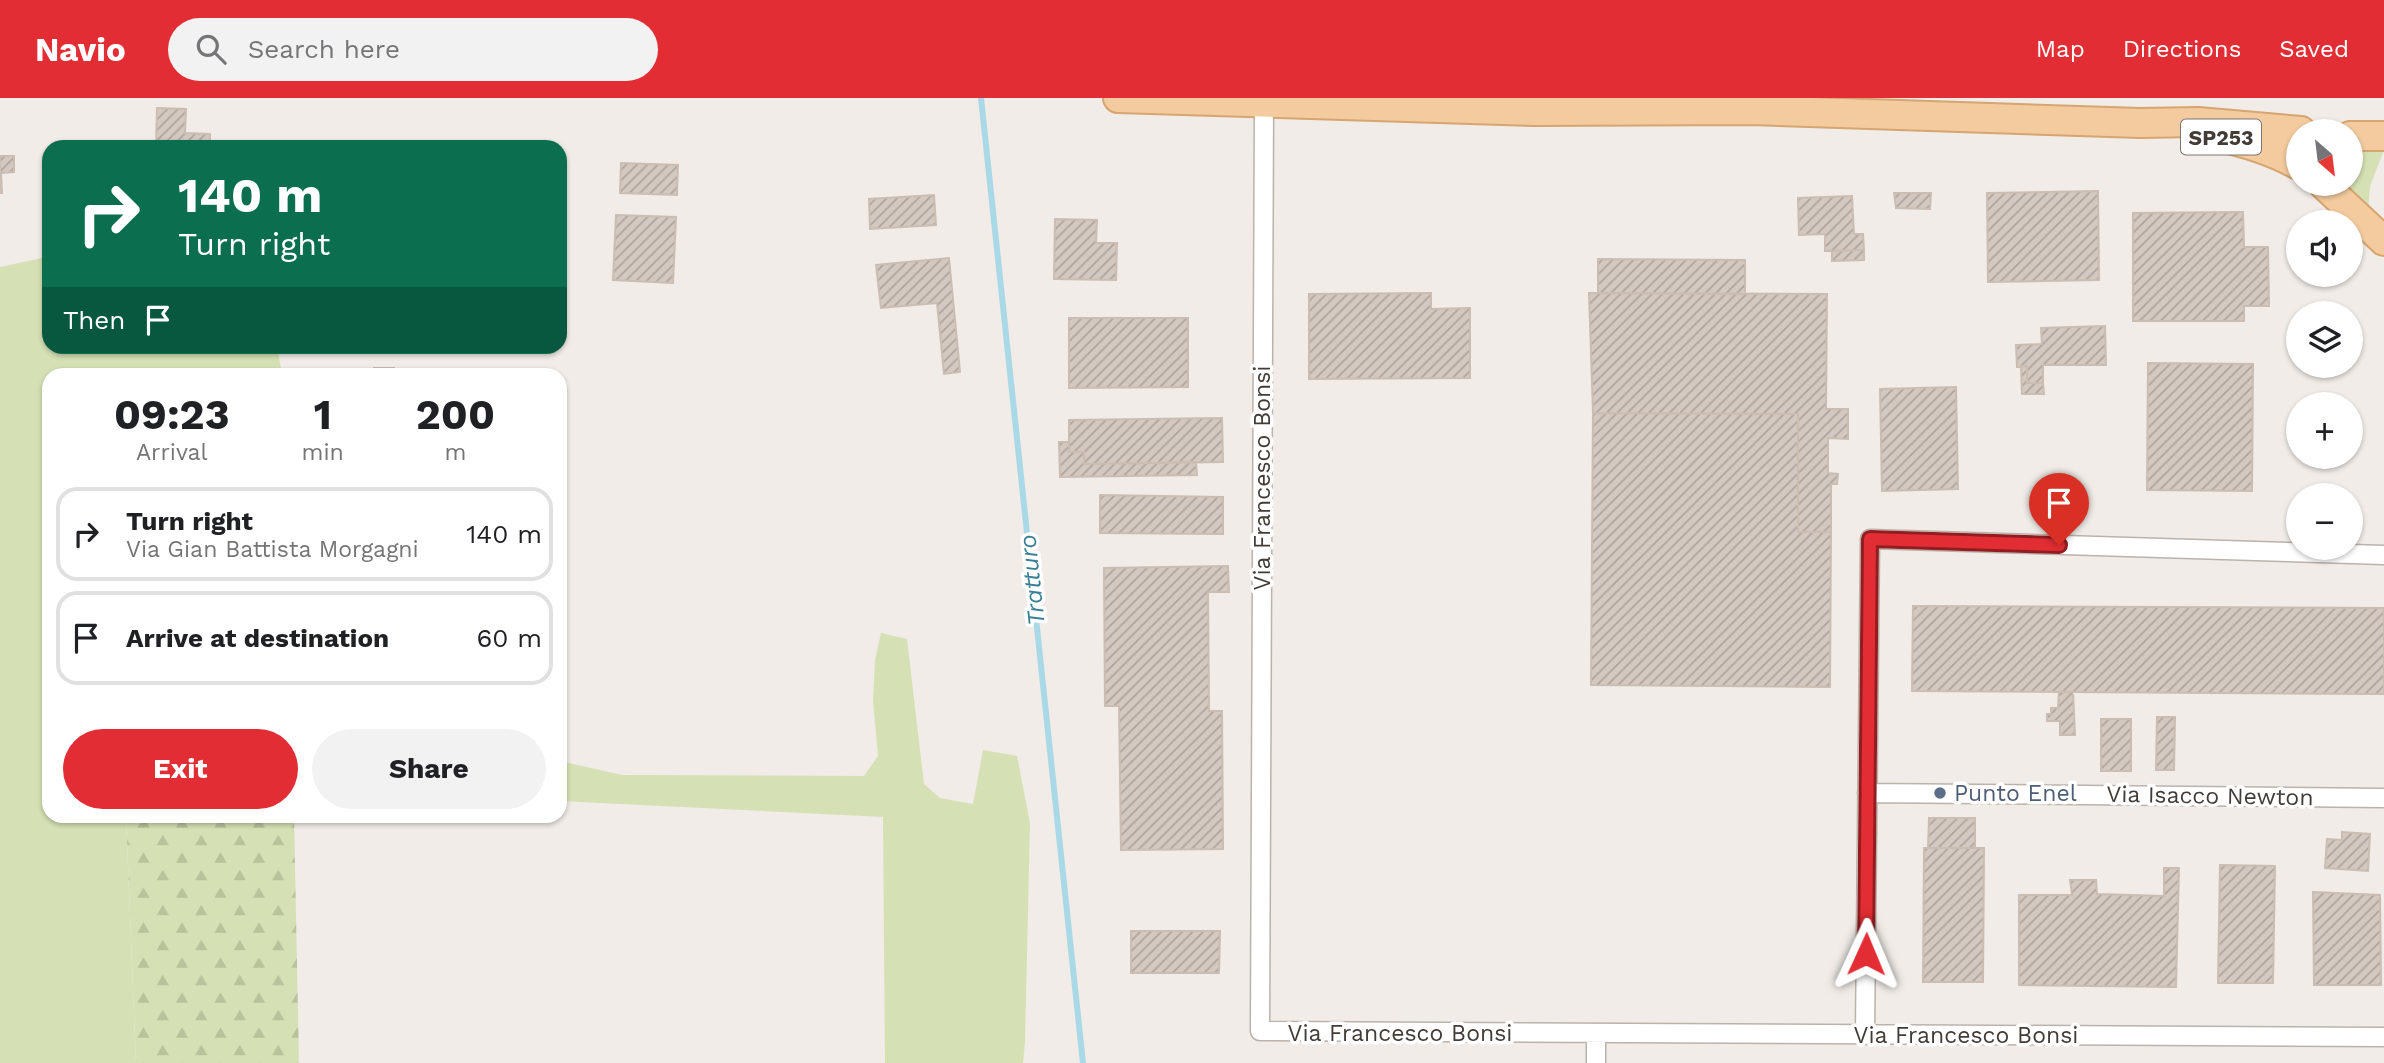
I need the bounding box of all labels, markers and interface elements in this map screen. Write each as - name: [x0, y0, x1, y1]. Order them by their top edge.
- search box: [168, 18, 658, 81]
- text: Navio: [35, 30, 126, 69]
- icon: search: [192, 30, 230, 68]
- text: Search here: [248, 34, 400, 64]
- text: Map: [2036, 35, 2085, 63]
- text: Directions: [2123, 35, 2241, 63]
- text: Saved: [2279, 35, 2349, 63]
- north arrow: [2286, 119, 2362, 196]
- map controls: [2286, 119, 2363, 560]
- road number: SP253: [2181, 120, 2261, 154]
- text: 140 m: [178, 166, 322, 224]
- icon: right: [63, 168, 154, 259]
- button: sound: [2286, 210, 2363, 287]
- text: Turn right: [178, 225, 330, 263]
- icon: arrive: [139, 301, 177, 339]
- button: layers: [2286, 301, 2363, 378]
- text: Then: [63, 305, 125, 335]
- street label: Via Francesco Bonsi: [1249, 366, 1276, 590]
- text: 09:23: [114, 390, 230, 439]
- text: 1: [314, 390, 332, 439]
- text: 200: [416, 390, 495, 439]
- button: +: [2286, 392, 2363, 469]
- text: Arrival: [136, 439, 208, 466]
- text: min: [302, 439, 344, 466]
- text: m: [444, 439, 466, 466]
- pin: [2029, 473, 2089, 545]
- button: −: [2286, 483, 2363, 560]
- icon: arrive: [2040, 484, 2078, 522]
- text: Turn right: [126, 506, 253, 536]
- icon: right: [67, 515, 105, 553]
- text: 140 m: [466, 519, 542, 549]
- water label: Tratturo: [1013, 533, 1051, 627]
- text: Via Gian Battista Morgagni: [126, 536, 419, 563]
- icon: arrive: [67, 619, 105, 657]
- text: Arrive at destination: [126, 623, 389, 653]
- text: 60 m: [476, 623, 542, 653]
- button: Exit: [63, 729, 298, 809]
- button: Share: [312, 729, 546, 809]
- place label: Punto Enel: [1954, 780, 2077, 807]
- street label: Via Isacco Newton: [2106, 781, 2314, 811]
- marker: Punto Enel: [1932, 785, 1948, 801]
- position arrow: [1829, 917, 1903, 991]
- street label: Via Francesco Bonsi: [1288, 1020, 1512, 1047]
- street label: Via Francesco Bonsi: [1854, 1022, 2078, 1049]

